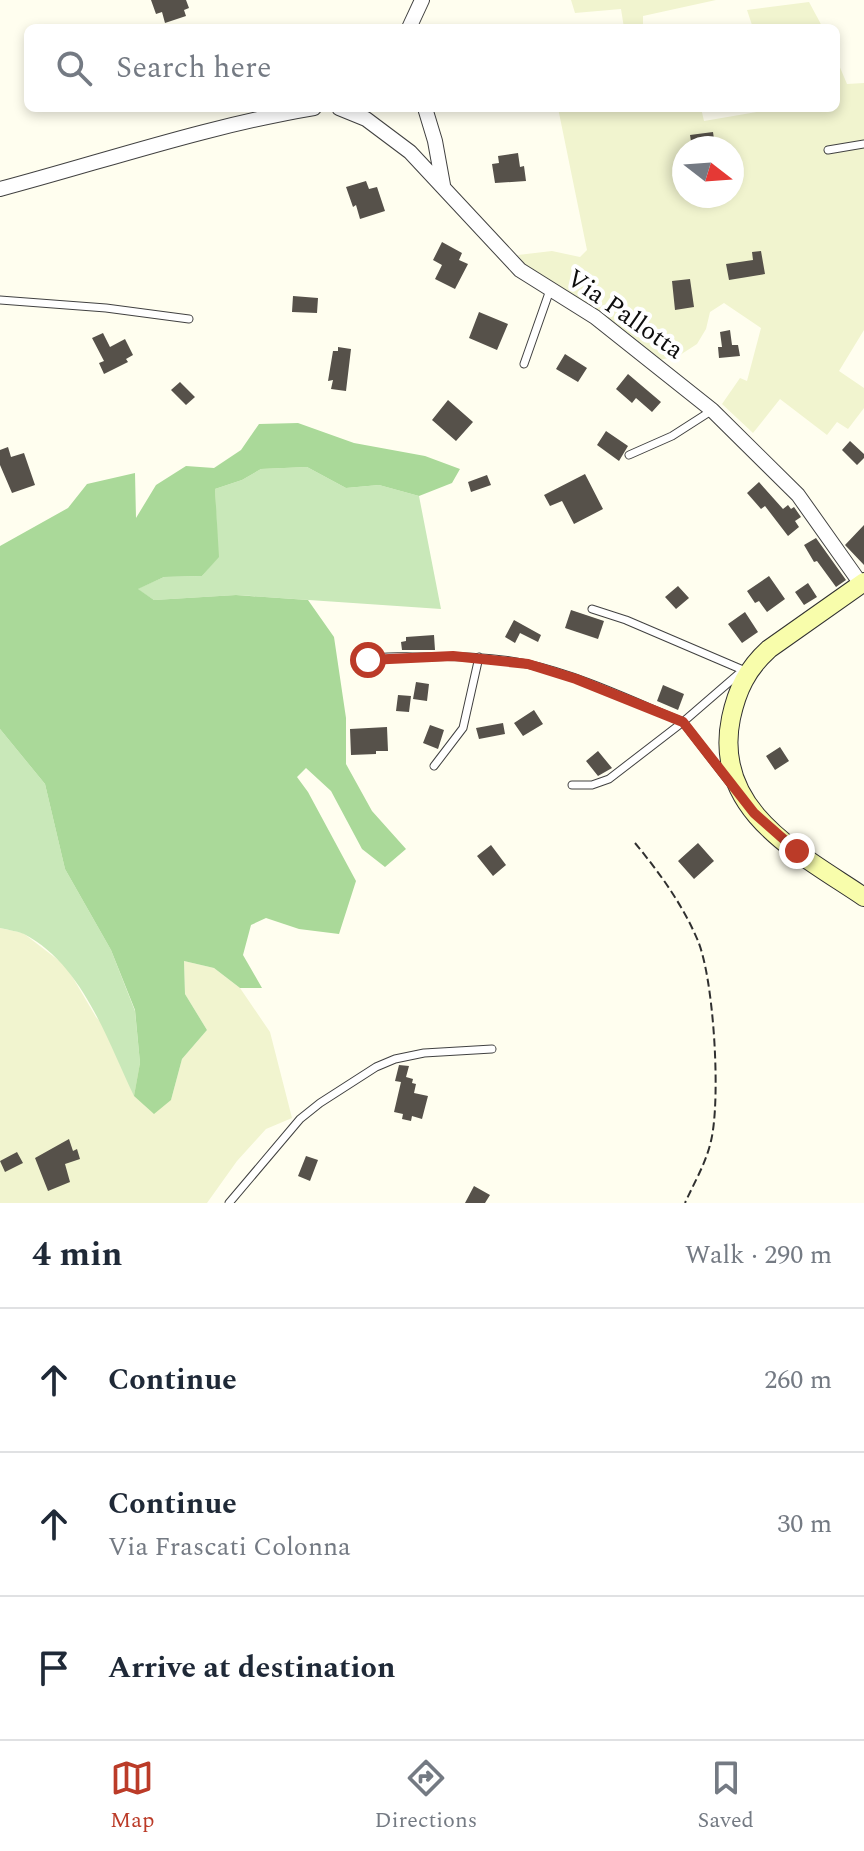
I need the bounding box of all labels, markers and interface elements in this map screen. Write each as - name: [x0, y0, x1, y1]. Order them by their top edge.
- search box: [24, 24, 840, 112]
- text: Search here: [116, 45, 272, 91]
- icon: search: [52, 46, 96, 90]
- north arrow: [672, 136, 744, 208]
- street label: Via Pallotta: [558, 259, 692, 369]
- route start: [350, 642, 386, 678]
- route end: [779, 833, 815, 869]
- text: 4 min: [32, 1229, 122, 1281]
- text: Walk · 290 m: [685, 1235, 832, 1275]
- text: Continue: [108, 1357, 237, 1403]
- icon: ahead: [32, 1358, 76, 1402]
- text: 260 m: [764, 1360, 832, 1400]
- text: Continue: [108, 1481, 237, 1527]
- icon: ahead: [32, 1502, 76, 1546]
- text: 30 m: [777, 1504, 832, 1544]
- text: Via Frascati Colonna: [108, 1527, 351, 1567]
- text: Arrive at destination: [108, 1645, 395, 1691]
- icon: arrive: [32, 1646, 76, 1690]
- tab: Map: [110, 1756, 154, 1837]
- tab: Directions: [375, 1756, 477, 1837]
- tab: Saved: [697, 1756, 754, 1837]

